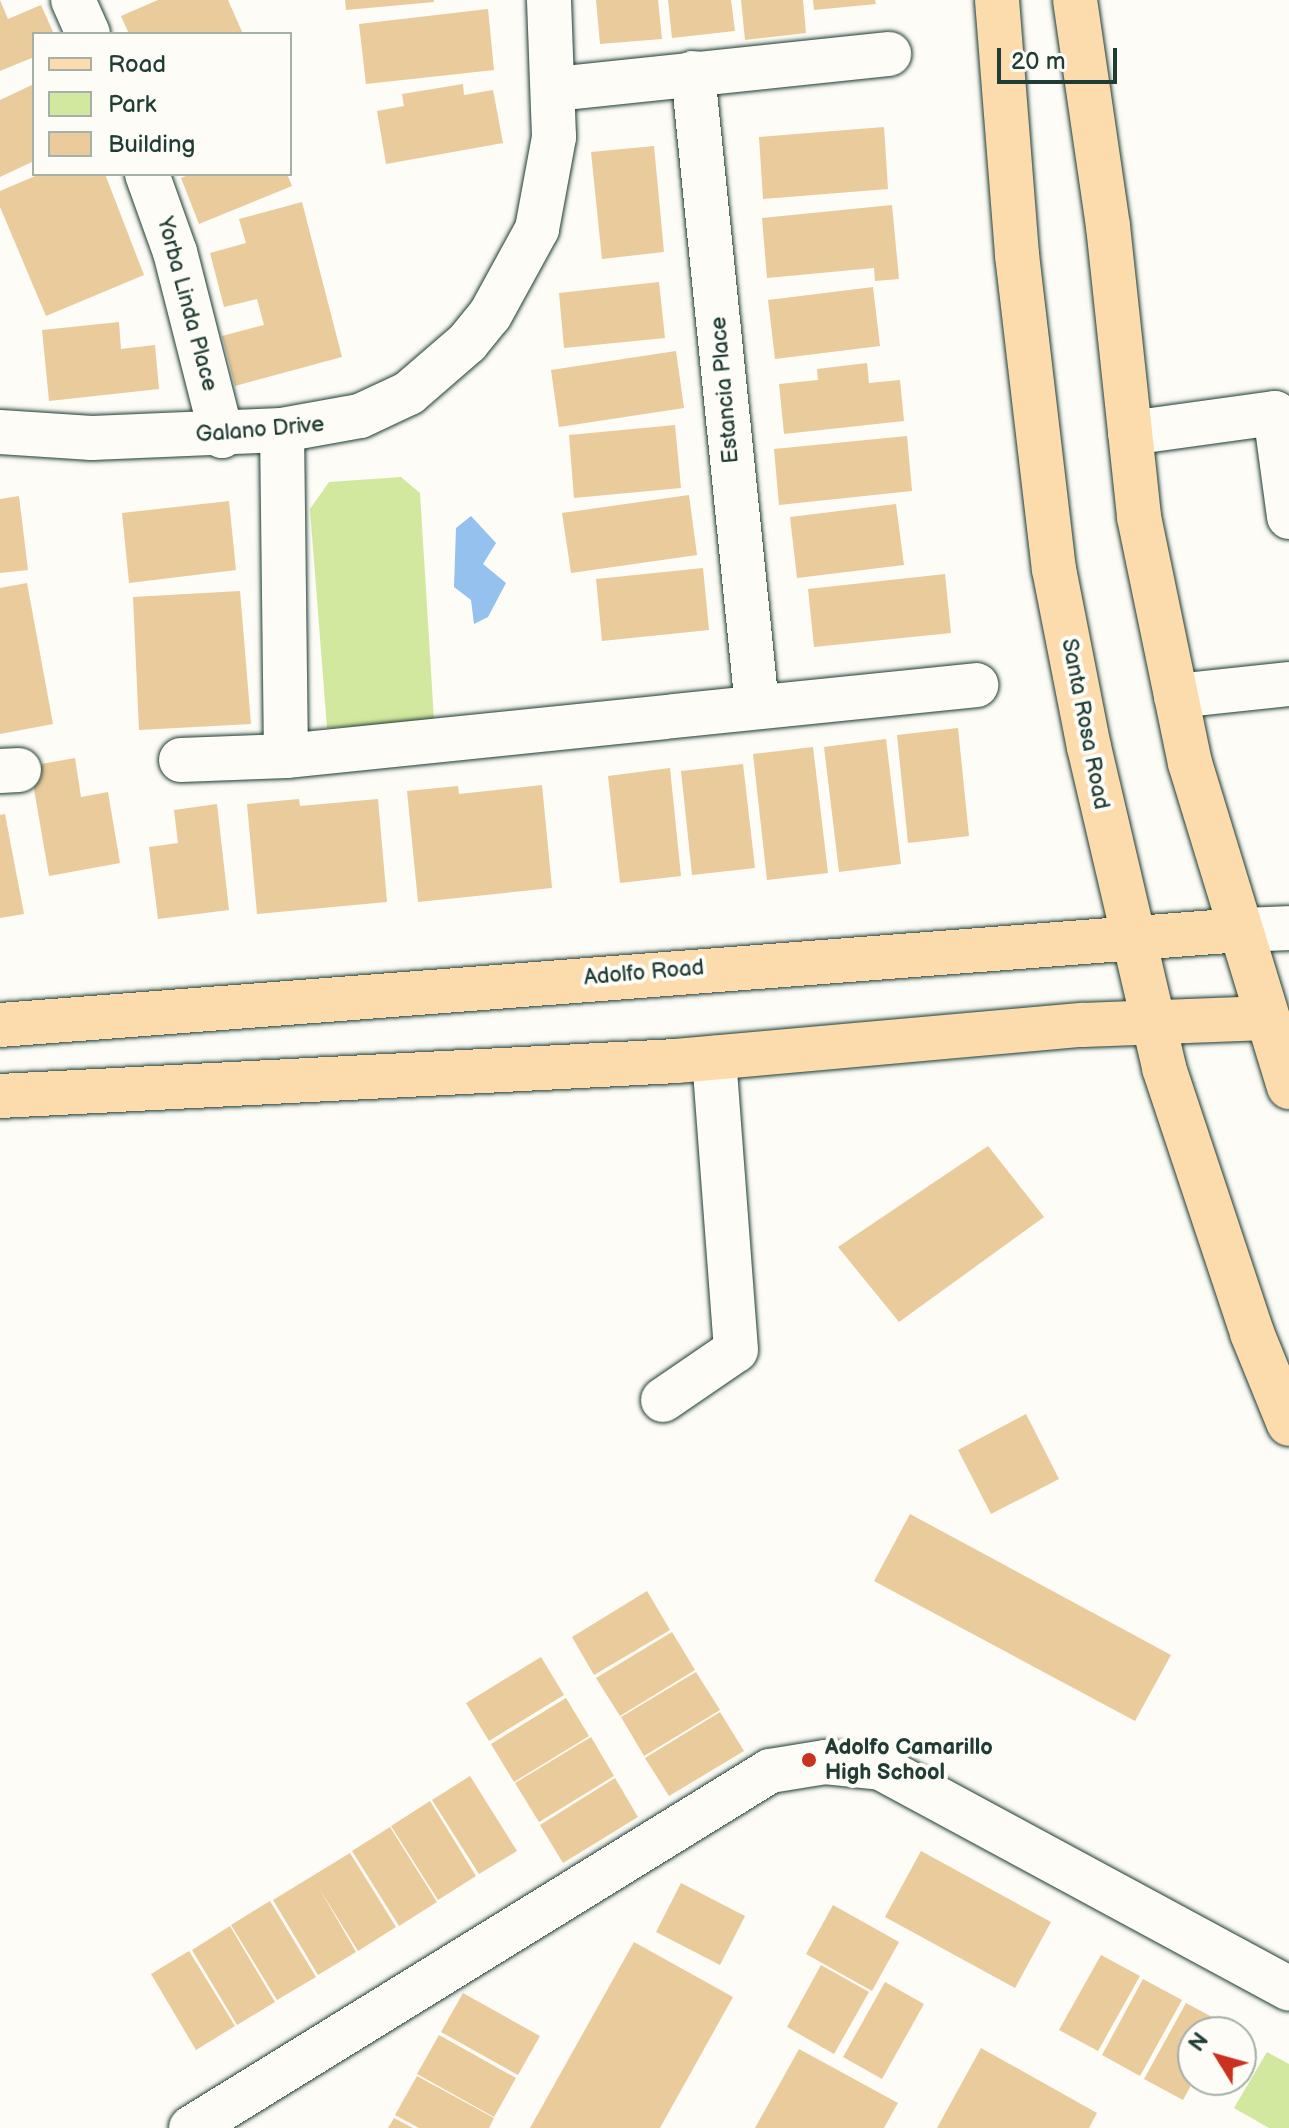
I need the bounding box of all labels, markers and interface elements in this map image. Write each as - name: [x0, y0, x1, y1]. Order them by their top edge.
- legend: [32, 32, 292, 176]
- scale bar: [1001, 32, 1121, 82]
- text: 20 m: [1011, 47, 1066, 76]
- text: Road: [108, 50, 166, 79]
- text: Park: [108, 90, 156, 119]
- text: Building: [108, 130, 195, 159]
- street label: Yorba Linda Place: [151, 214, 223, 394]
- street label: Estancia Place: [705, 315, 745, 465]
- street label: Galano Drive: [195, 411, 325, 449]
- street label: Santa Rosa Road: [1056, 636, 1114, 812]
- street label: Adolfo Road: [583, 955, 705, 991]
- place label: Adolfo Camarillo High School: [825, 1734, 993, 1786]
- marker: Adolfo Camarillo High School: [800, 1751, 818, 1769]
- north arrow: [1177, 2016, 1257, 2096]
- text: N: [1183, 2028, 1215, 2057]

